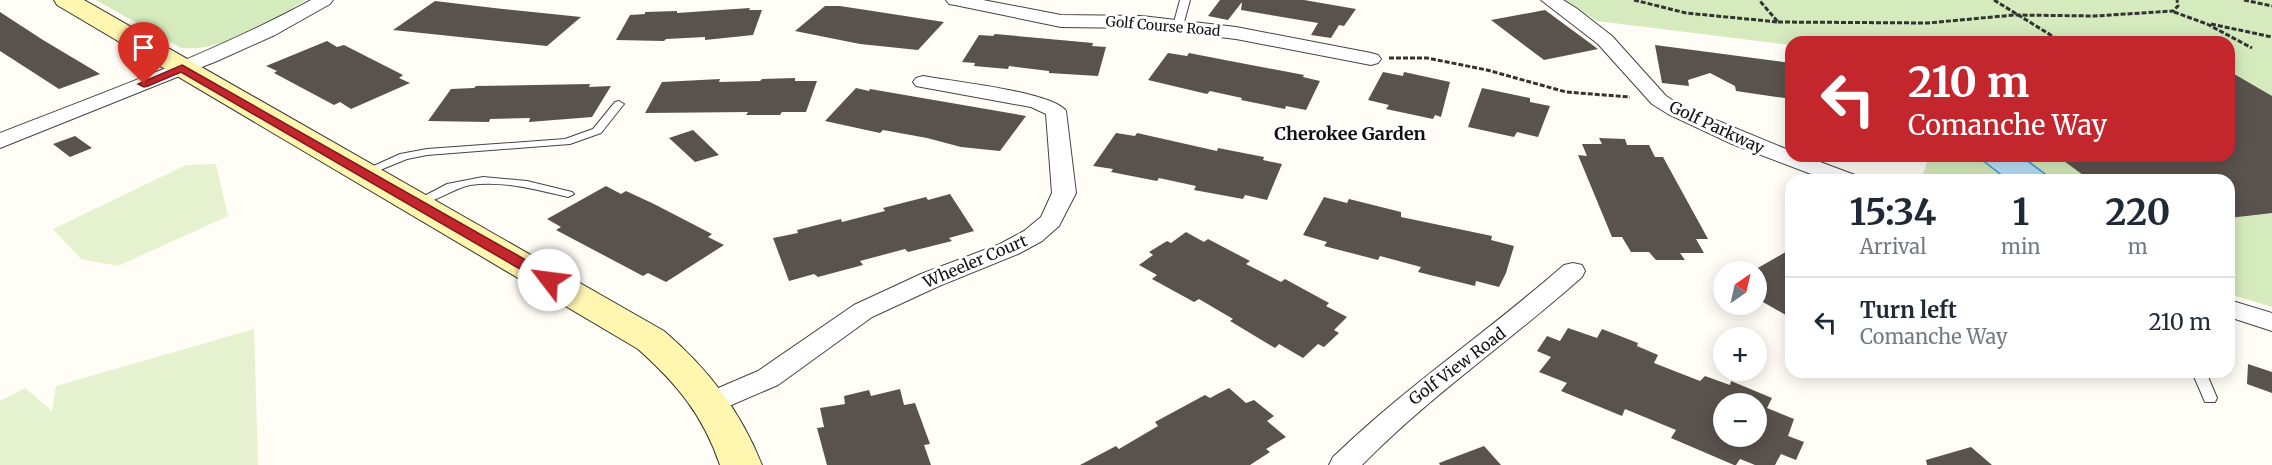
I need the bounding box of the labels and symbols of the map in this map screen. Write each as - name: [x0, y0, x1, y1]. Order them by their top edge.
- street label: Golf Course Road: [1105, 12, 1222, 40]
- pin: [118, 22, 169, 84]
- street label: Golf Parkway: [1666, 96, 1768, 158]
- district label: Cherokee Garden: [1274, 122, 1426, 145]
- street label: Wheeler Court: [919, 230, 1031, 292]
- position arrow: [517, 248, 581, 312]
- north arrow: [1713, 261, 1767, 315]
- street label: Golf View Road: [1405, 323, 1510, 409]

